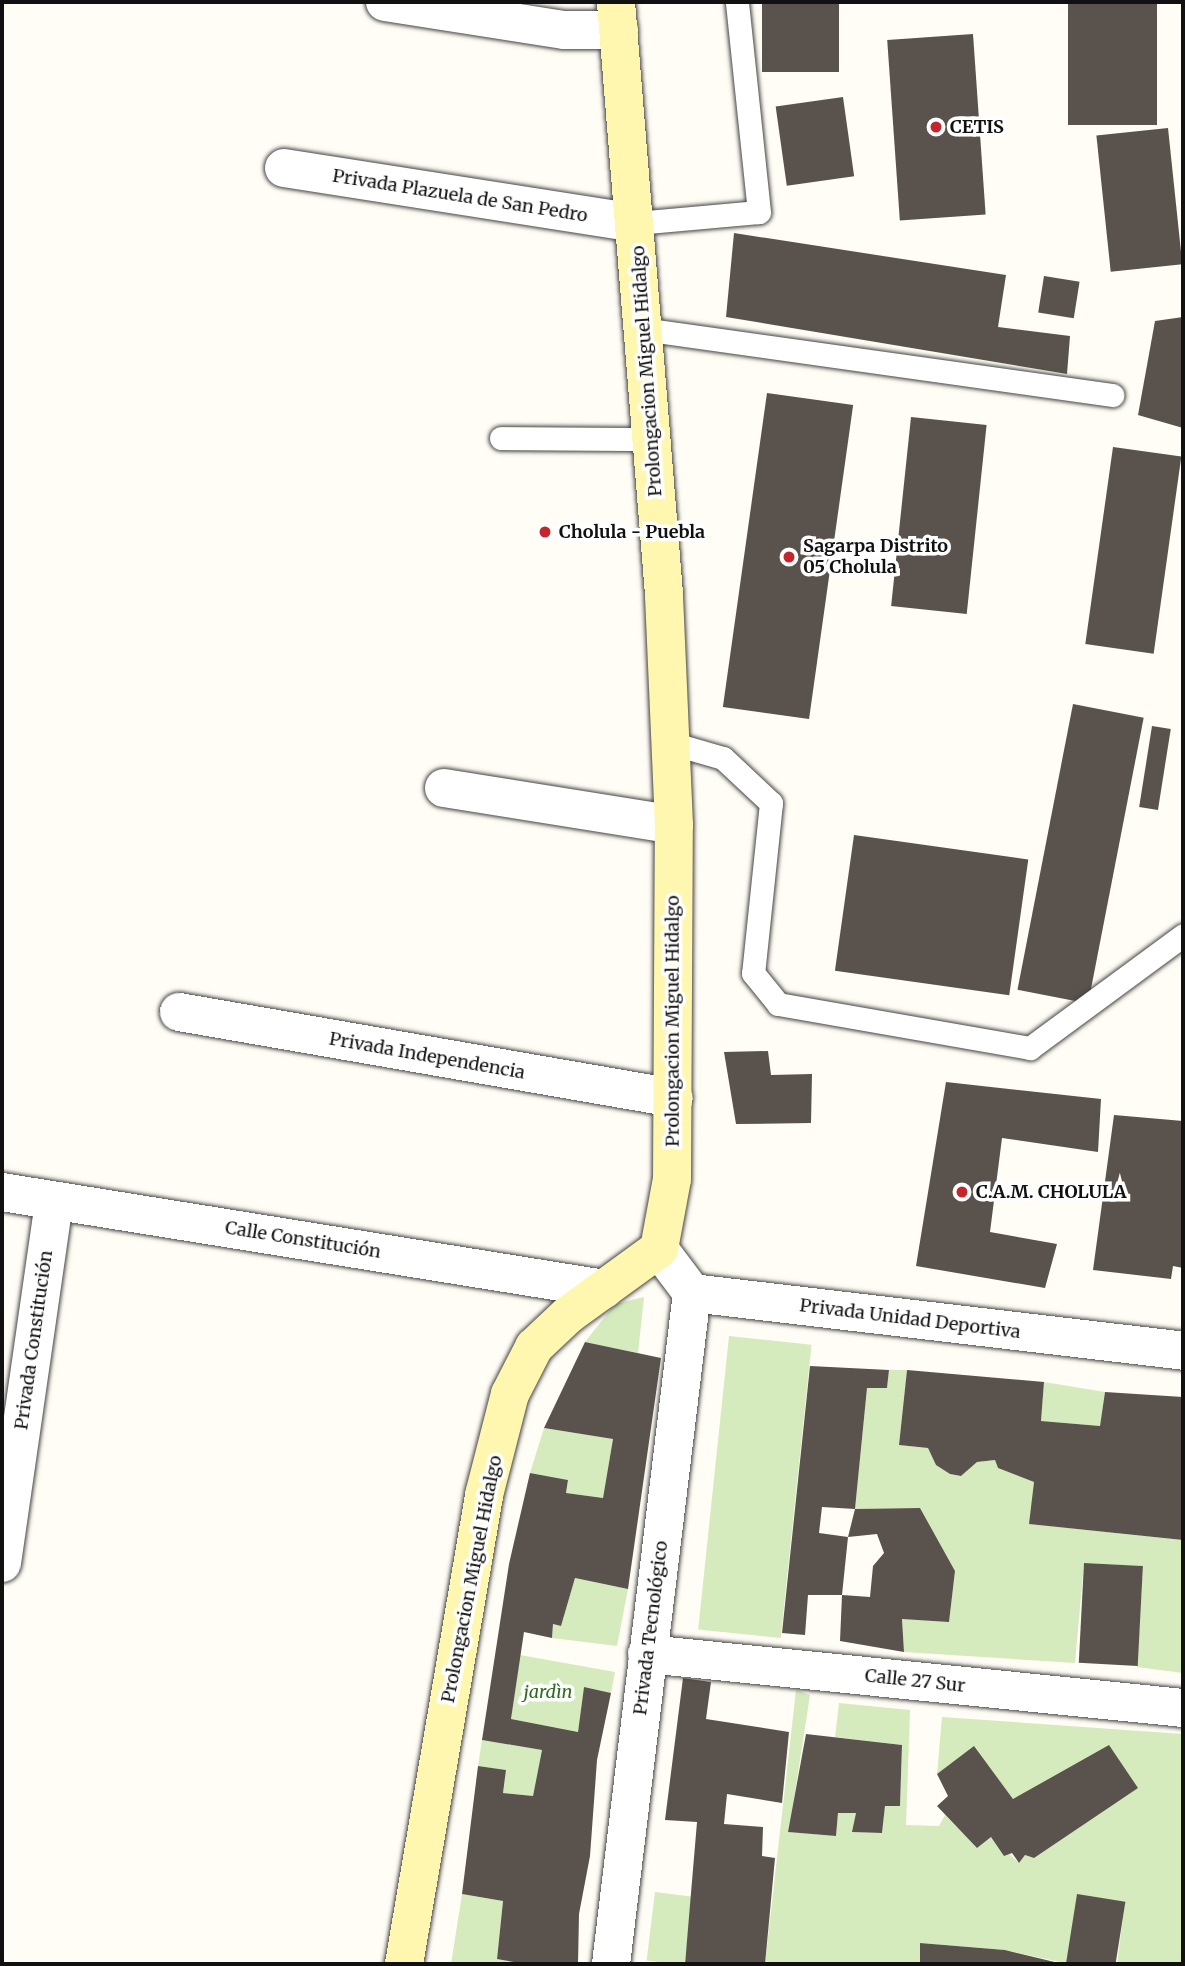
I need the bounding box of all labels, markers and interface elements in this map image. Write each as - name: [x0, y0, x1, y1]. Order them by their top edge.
- place label: CETIS: [950, 116, 1004, 138]
- marker: CETIS: [928, 119, 944, 135]
- street label: Privada Plazuela de San Pedro: [331, 165, 589, 227]
- street label: Prolongacion Miguel Hidalgo: [627, 245, 667, 497]
- place label: Cholula - Puebla: [559, 521, 705, 543]
- marker: Cholula - Puebla: [537, 524, 553, 540]
- place label: Sagarpa Distrito 05 Cholula: [803, 536, 948, 578]
- marker: Sagarpa Distrito 05 Cholula: [781, 549, 797, 565]
- street label: Prolongacion Miguel Hidalgo: [662, 895, 684, 1147]
- street label: Privada Independencia: [327, 1028, 527, 1084]
- place label: C.A.M. CHOLULA: [976, 1181, 1126, 1203]
- marker: C.A.M. CHOLULA: [954, 1184, 970, 1200]
- street label: Calle Constitución: [224, 1217, 382, 1263]
- street label: Privada Constitución: [11, 1249, 57, 1431]
- street label: Privada Unidad Deportiva: [798, 1295, 1022, 1343]
- street label: Prolongacion Miguel Hidalgo: [437, 1453, 507, 1705]
- street label: Privada Tecnológico: [630, 1540, 672, 1716]
- street label: Calle 27 Sur: [864, 1665, 966, 1697]
- park label: jardìn: [524, 1681, 572, 1703]

